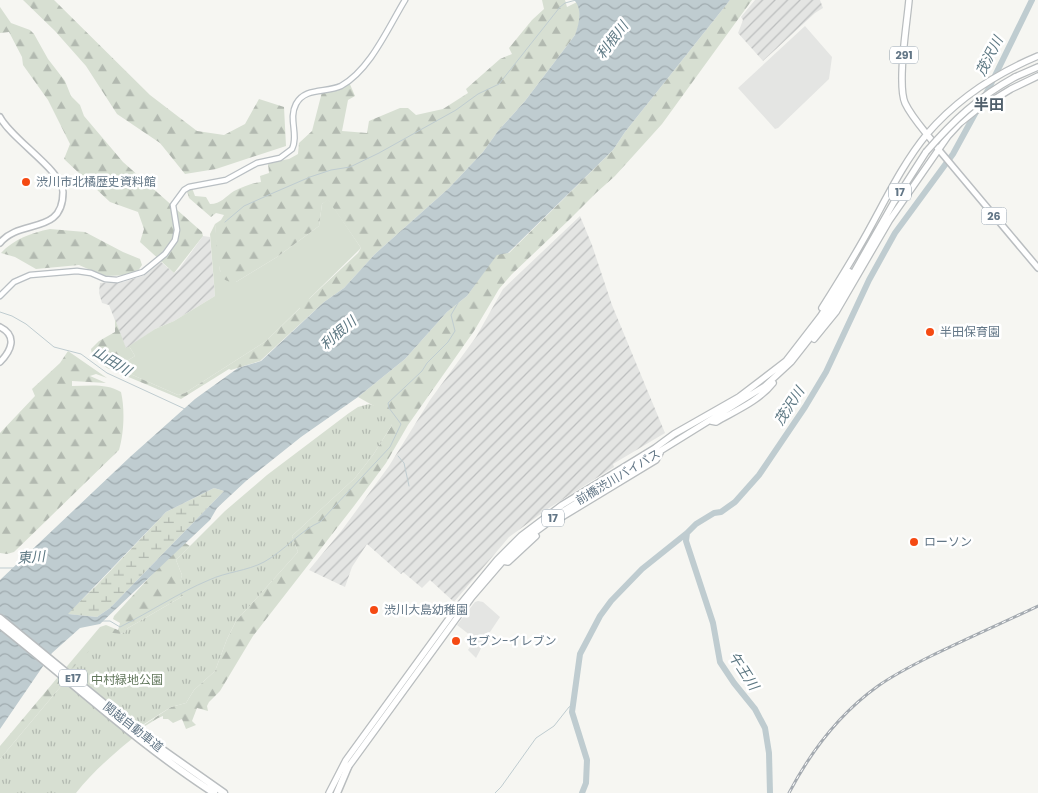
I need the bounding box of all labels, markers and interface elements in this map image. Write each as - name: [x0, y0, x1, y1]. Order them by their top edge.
- water label: 利根川: [591, 16, 634, 63]
- water label: 茂沢川: [971, 31, 1008, 79]
- road number: 291: [890, 46, 918, 64]
- district label: 半田: [974, 94, 1004, 115]
- place label: 渋川市北橘歴史資料館: [36, 173, 156, 190]
- marker: 渋川市北橘歴史資料館: [20, 176, 32, 188]
- road number: 17: [889, 183, 911, 200]
- road number: 26: [982, 208, 1006, 225]
- water label: 利根川: [316, 310, 362, 354]
- place label: 半田保育園: [940, 323, 1000, 340]
- marker: 半田保育園: [924, 326, 936, 338]
- water label: 山田川: [89, 342, 137, 381]
- water label: 茂沢川: [769, 381, 810, 429]
- street label: 前橋渋川バイパス: [572, 445, 663, 509]
- road number: 17: [542, 509, 564, 526]
- place label: ローソン: [924, 533, 972, 550]
- marker: ローソン: [908, 536, 920, 548]
- water label: 東川: [16, 546, 48, 568]
- place label: 渋川大島幼稚園: [384, 601, 468, 618]
- marker: 渋川大島幼稚園: [368, 604, 380, 616]
- place label: セブン-イレブン: [466, 632, 557, 649]
- marker: セブン-イレブン: [450, 635, 462, 647]
- water label: 午王川: [724, 648, 765, 696]
- road number: E17: [59, 670, 87, 686]
- park label: 中村緑地公園: [91, 671, 163, 688]
- street label: 関越自動車道: [100, 698, 167, 755]

